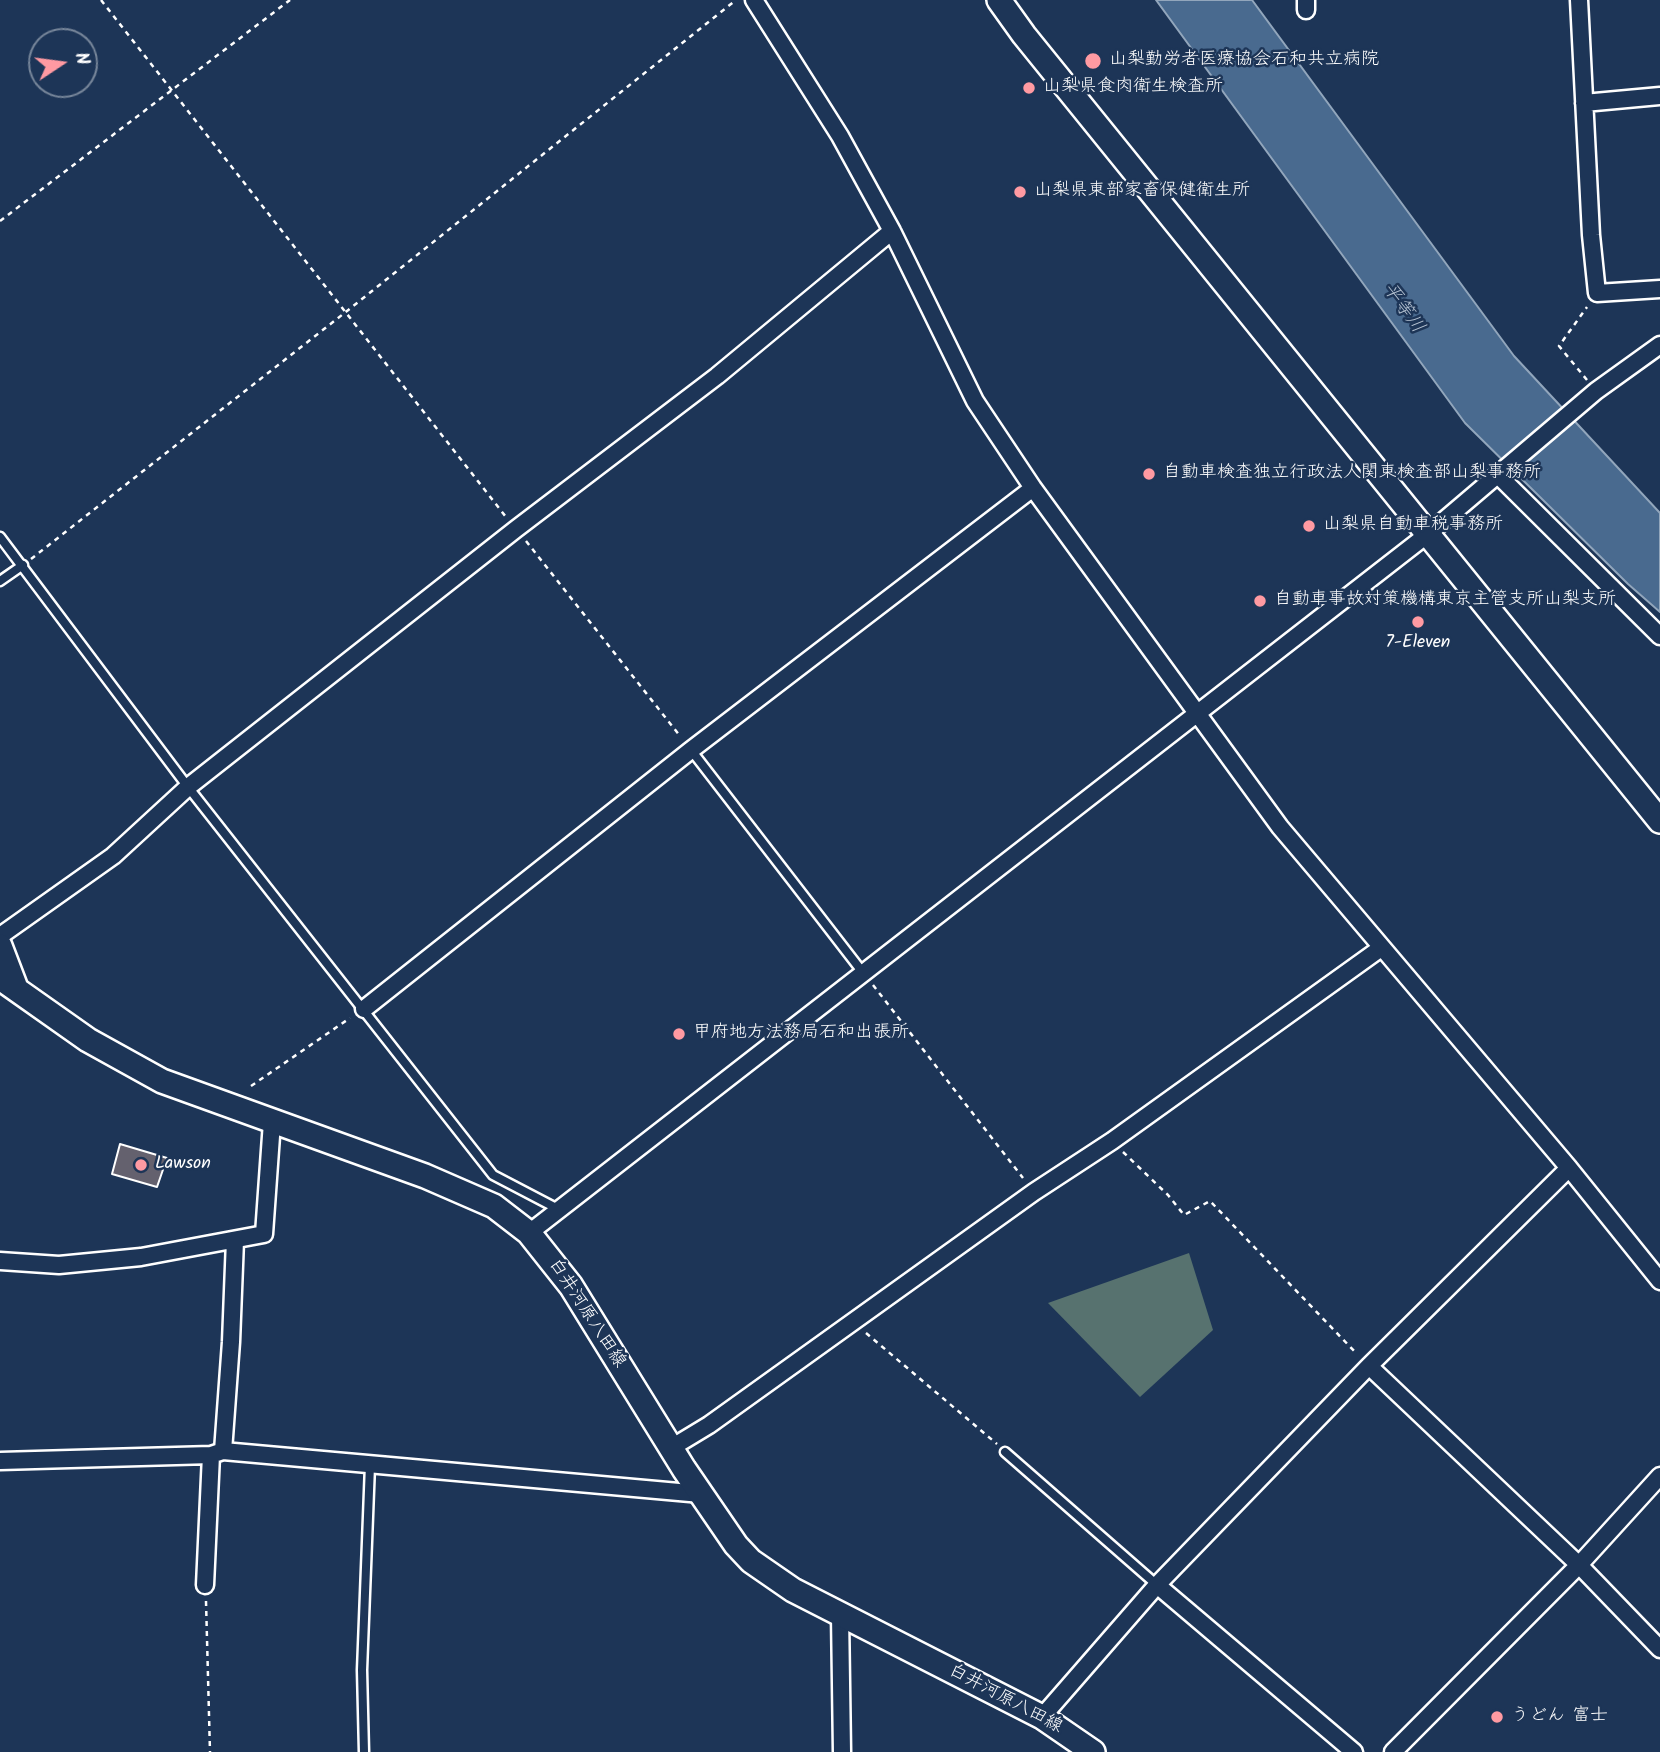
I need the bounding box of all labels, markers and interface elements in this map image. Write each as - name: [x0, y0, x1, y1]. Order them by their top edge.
- north arrow: [28, 28, 98, 98]
- text: N: [66, 50, 97, 68]
- place label: 山梨勤労者医療協会石和共立病院: [1109, 50, 1379, 72]
- marker: 山梨勤労者医療協会石和共立病院: [1083, 51, 1103, 71]
- place label: 山梨県食肉衛生検査所: [1043, 77, 1223, 99]
- marker: 山梨県食肉衛生検査所: [1021, 80, 1037, 96]
- place label: 山梨県東部家畜保健衛生所: [1034, 181, 1250, 203]
- marker: 山梨県東部家畜保健衛生所: [1012, 184, 1028, 200]
- water label: 平等川: [1376, 279, 1428, 339]
- place label: 自動車検査独立行政法人関東検査部山梨事務所: [1163, 463, 1541, 485]
- marker: 自動車検査独立行政法人関東検査部山梨事務所: [1141, 466, 1157, 482]
- place label: 山梨県自動車税事務所: [1323, 515, 1503, 537]
- marker: 山梨県自動車税事務所: [1301, 518, 1317, 534]
- place label: 自動車事故対策機構東京主管支所山梨支所: [1274, 590, 1616, 612]
- marker: 自動車事故対策機構東京主管支所山梨支所: [1252, 593, 1268, 609]
- marker: 7-Eleven: [1410, 614, 1426, 630]
- place label: 7-Eleven: [1386, 633, 1450, 655]
- place label: 甲府地方法務局石和出張所: [693, 1023, 909, 1045]
- marker: 甲府地方法務局石和出張所: [671, 1026, 687, 1042]
- place label: Lawson: [155, 1154, 211, 1176]
- marker: Lawson: [133, 1157, 149, 1173]
- street label: 白井河原八田線: [543, 1255, 629, 1373]
- street label: 白井河原八田線: [944, 1661, 1066, 1739]
- place label: うどん 富士: [1511, 1706, 1608, 1728]
- marker: うどん 富士: [1489, 1709, 1505, 1725]

